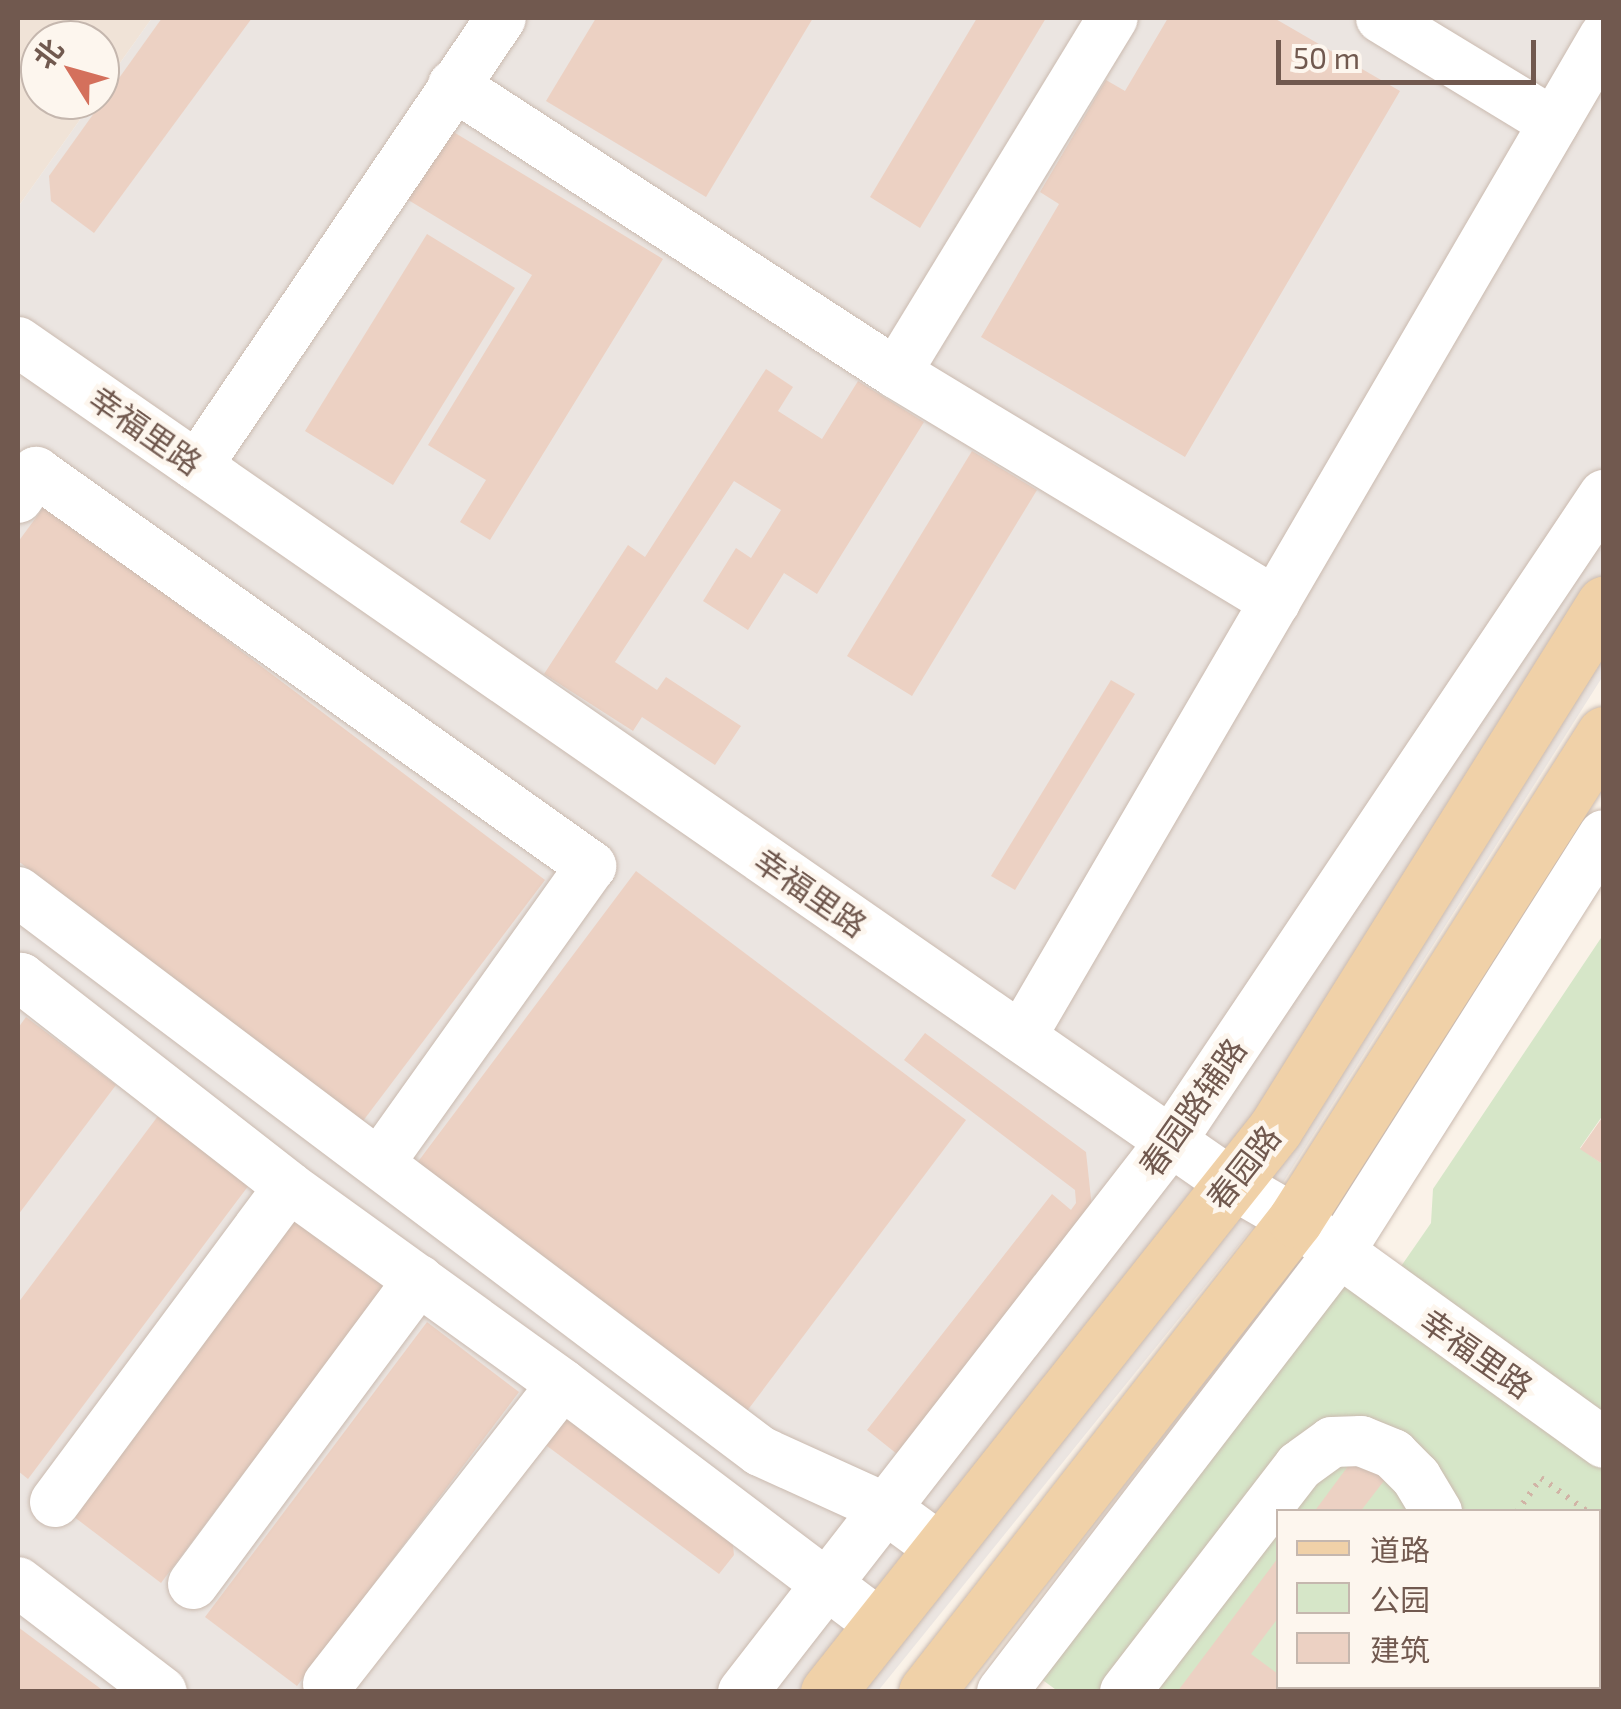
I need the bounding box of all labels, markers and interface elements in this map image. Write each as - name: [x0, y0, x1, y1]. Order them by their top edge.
- north arrow: [20, 20, 120, 120]
- scale bar: [1281, 20, 1541, 82]
- text: 北: [26, 32, 70, 75]
- text: 50 m: [1293, 39, 1360, 75]
- street label: 幸福里路: [83, 378, 209, 482]
- street label: 幸福里路: [748, 840, 874, 944]
- street label: 春园路辅路: [1130, 1030, 1254, 1184]
- street label: 春园路: [1198, 1117, 1288, 1217]
- street label: 幸福里路: [1414, 1301, 1540, 1405]
- legend: [1276, 1509, 1601, 1689]
- text: 道路: [1370, 1531, 1430, 1567]
- text: 公园: [1370, 1581, 1430, 1617]
- text: 建筑: [1370, 1631, 1430, 1667]

